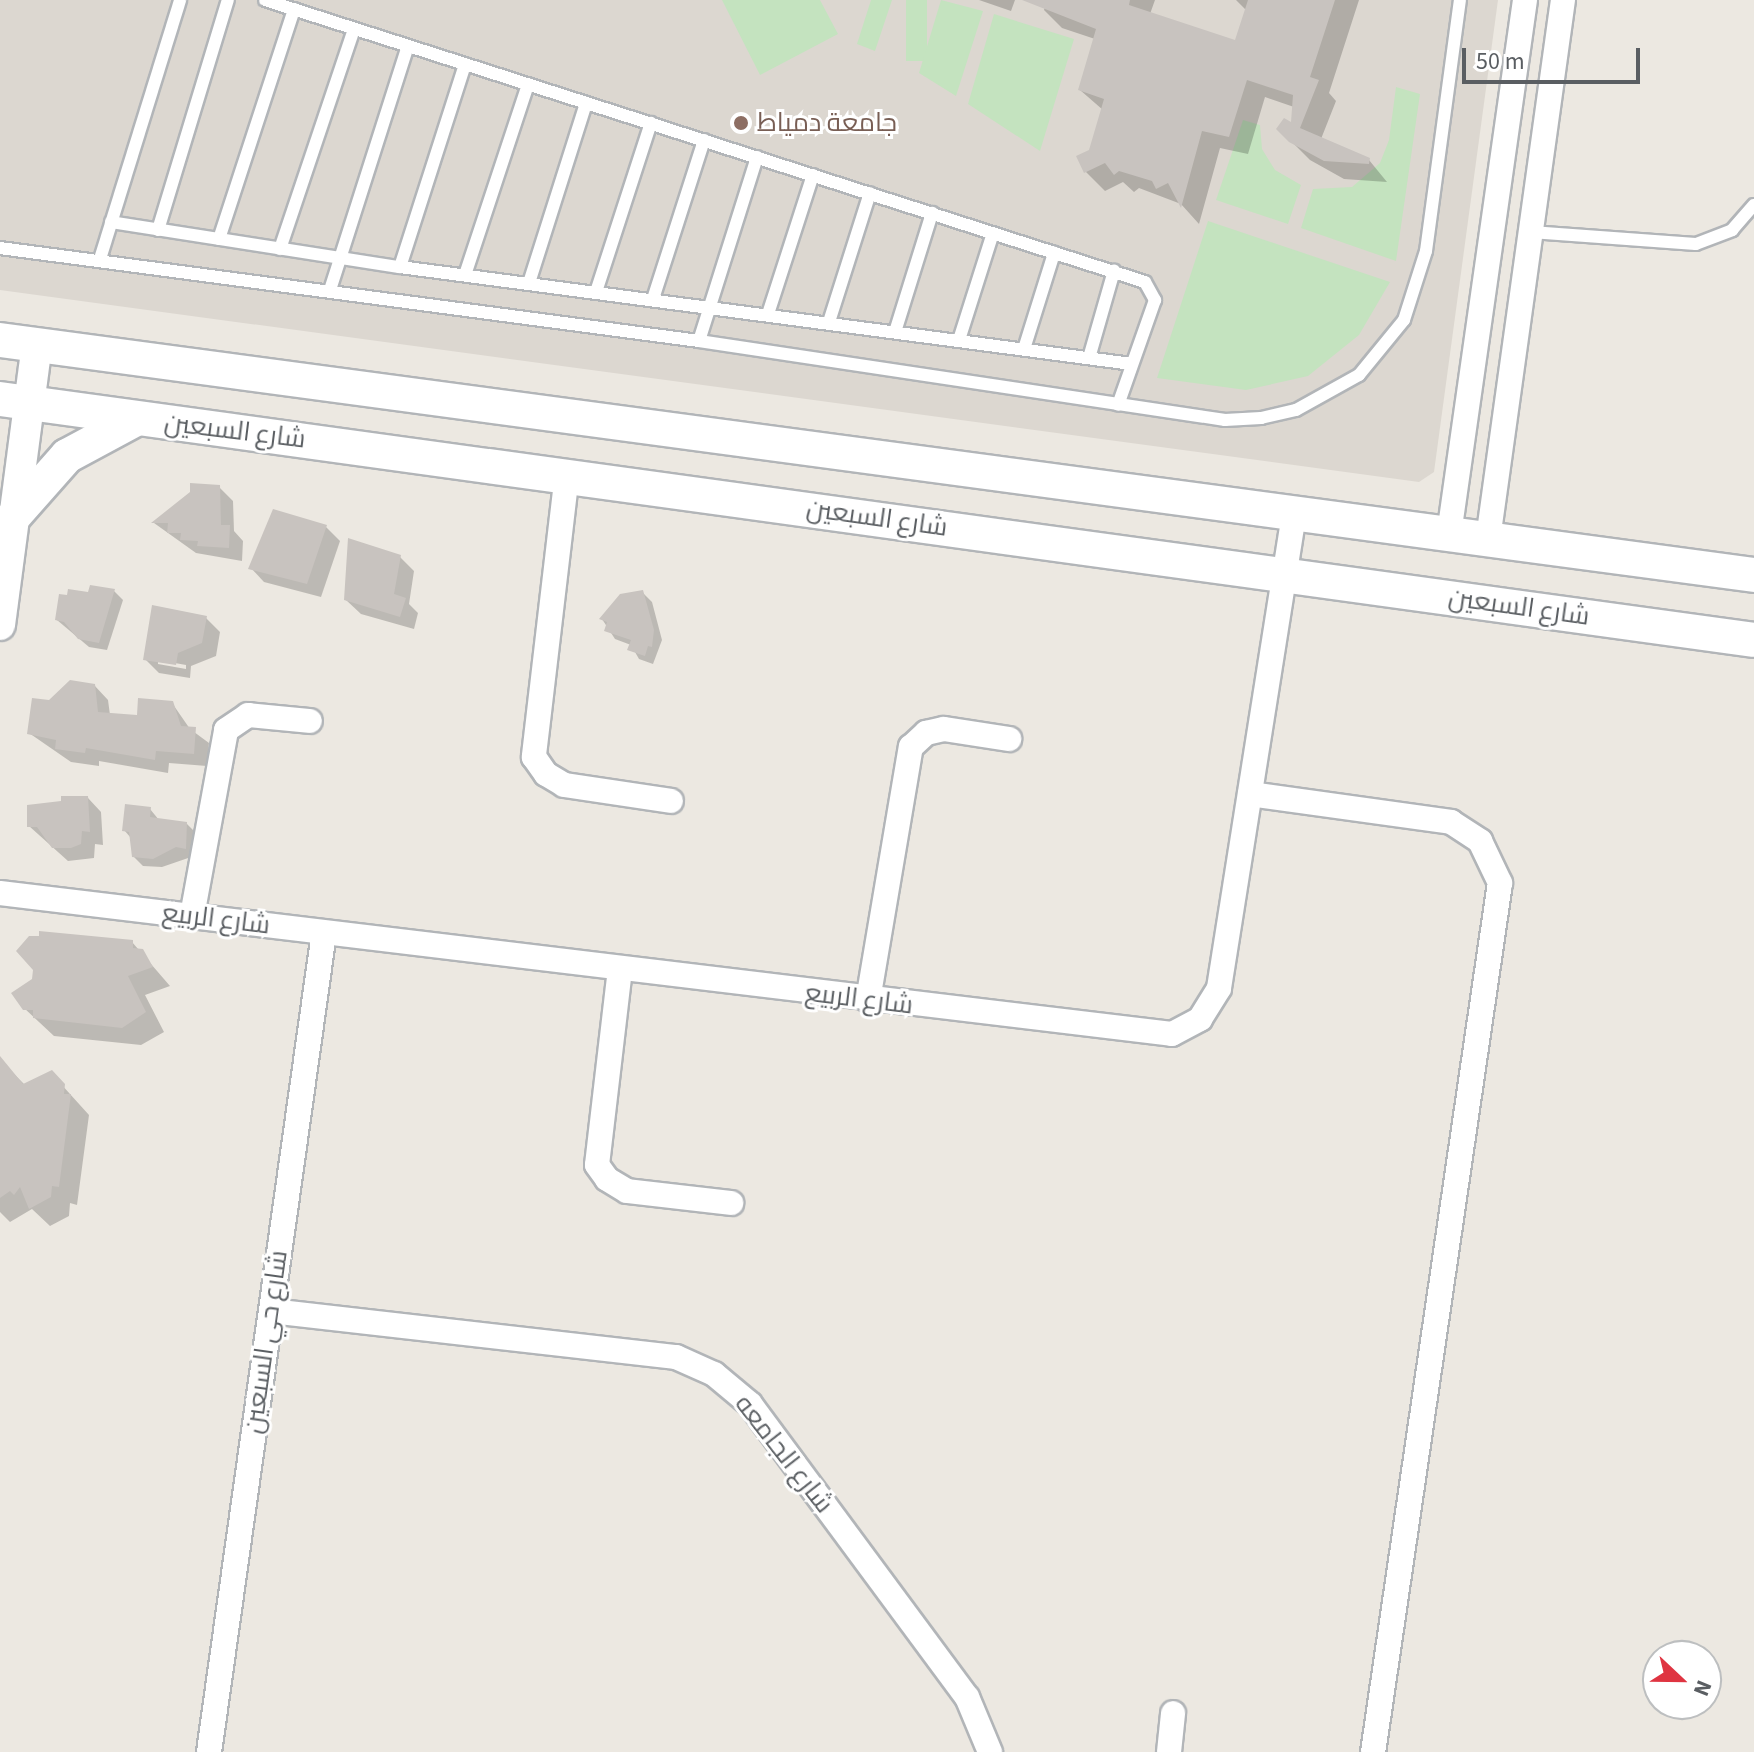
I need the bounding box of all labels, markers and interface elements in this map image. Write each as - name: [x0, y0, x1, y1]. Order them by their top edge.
- scale bar: [1466, 32, 1644, 82]
- text: 50 m: [1476, 44, 1525, 79]
- place label: جامعة دمياط: [757, 107, 897, 139]
- marker: جامعة دمياط: [732, 114, 750, 132]
- street label: شارع السبعين: [163, 407, 307, 455]
- street label: شارع السبعين: [804, 493, 950, 543]
- street label: شارع السبعين: [1446, 582, 1592, 632]
- street label: شارع الربيع: [160, 897, 272, 941]
- street label: شارع الربيع: [803, 977, 915, 1021]
- street label: شارع حي السبعين: [238, 1248, 294, 1436]
- street label: شارع الجامعه: [728, 1389, 840, 1519]
- north arrow: [1642, 1640, 1722, 1720]
- text: N: [1685, 1675, 1720, 1701]

